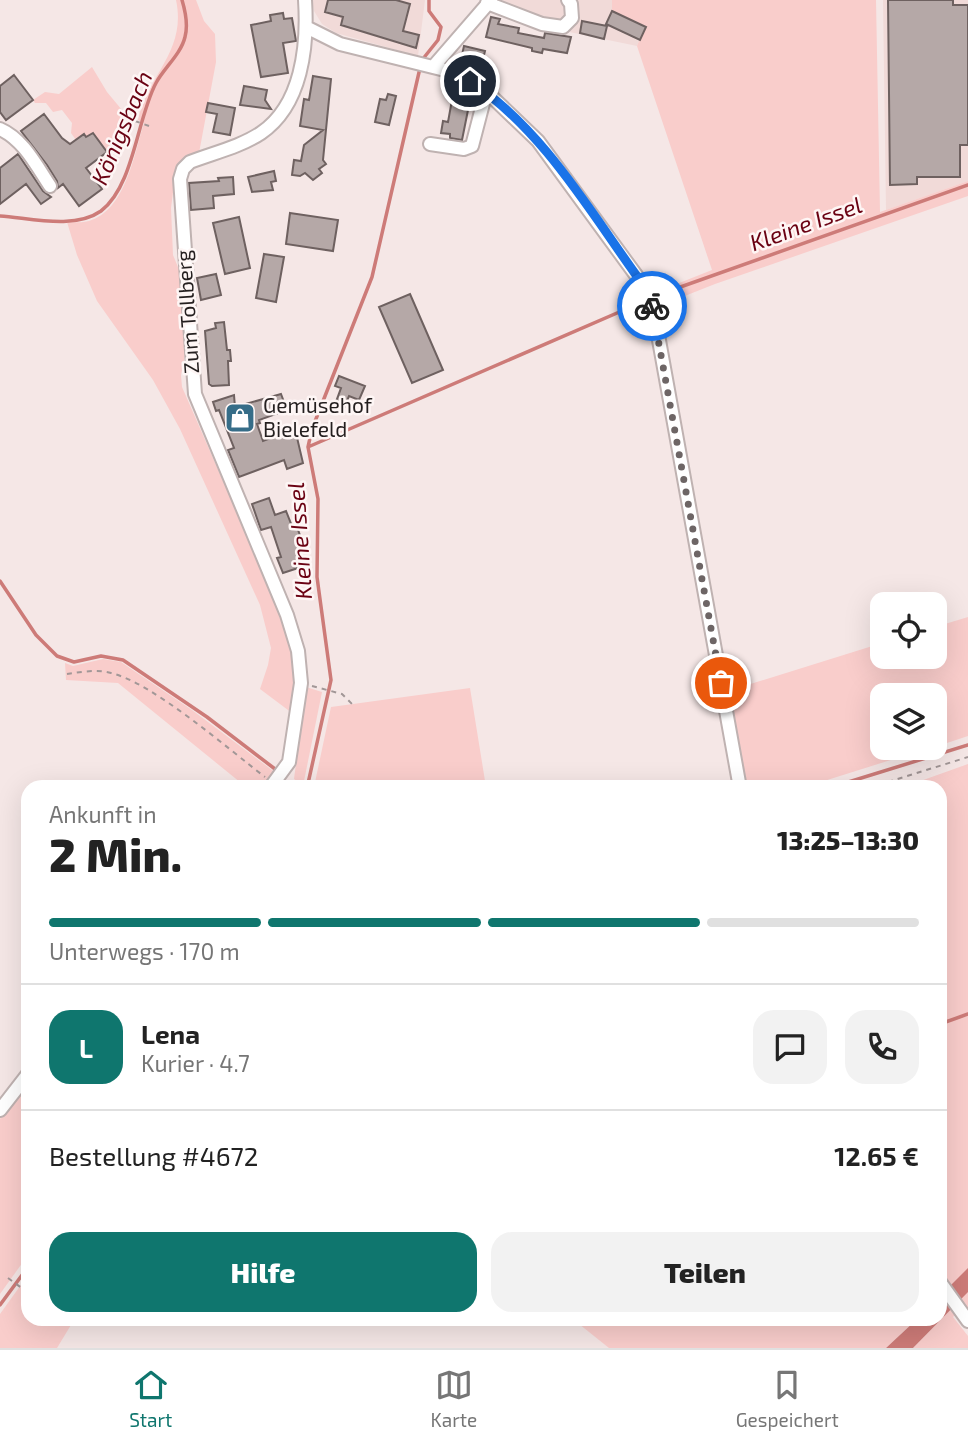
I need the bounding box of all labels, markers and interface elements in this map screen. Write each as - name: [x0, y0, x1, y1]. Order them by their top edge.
- pin: [440, 51, 500, 111]
- icon: home: [451, 62, 489, 100]
- water label: Königsbach: [85, 67, 158, 189]
- water label: Kleine Issel: [746, 190, 866, 256]
- street label: Zum Tollberg: [170, 249, 203, 375]
- courier: [617, 271, 687, 341]
- icon: bike: [633, 287, 671, 325]
- place label: Gemüsehof Bielefeld: [263, 392, 373, 441]
- shop icon: Gemüsehof Bielefeld: [223, 401, 257, 435]
- water label: Kleine Issel: [281, 481, 317, 601]
- map controls: [870, 592, 947, 760]
- button: locate: [870, 592, 947, 669]
- pin: [691, 653, 751, 713]
- icon: bag: [702, 664, 740, 702]
- button: layers: [870, 683, 947, 760]
- text: Ankunft in: [49, 800, 157, 828]
- text: 13:25–13:30: [777, 824, 919, 855]
- text: 2 Min.: [49, 826, 182, 881]
- text: Unterwegs · 170 m: [49, 937, 240, 965]
- button: chat: [753, 1010, 827, 1084]
- button: phone: [845, 1010, 919, 1084]
- text: Lena: [141, 1018, 200, 1049]
- text: L: [79, 1032, 93, 1063]
- text: Kurier · 4.7: [141, 1049, 250, 1077]
- text: Bestellung #4672: [49, 1140, 258, 1171]
- text: 12.65 €: [834, 1140, 919, 1171]
- button: Hilfe: [49, 1232, 477, 1312]
- button: Teilen: [491, 1232, 919, 1312]
- tab: Start: [129, 1366, 172, 1431]
- tab: Karte: [431, 1366, 477, 1431]
- tab: Gespeichert: [736, 1366, 839, 1431]

